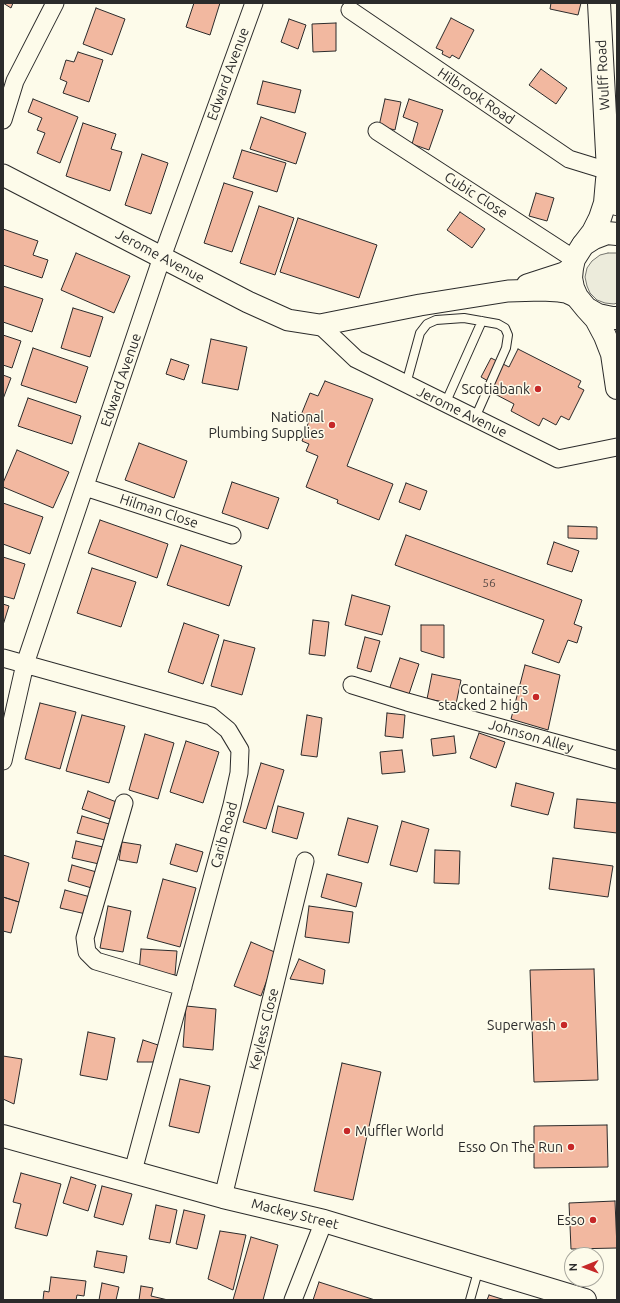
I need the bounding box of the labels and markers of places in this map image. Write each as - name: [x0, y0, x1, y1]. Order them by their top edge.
- place label: Scotiabank: [461, 381, 530, 397]
- marker: Scotiabank: [533, 384, 543, 394]
- place label: National Plumbing Supplies: [208, 409, 324, 442]
- marker: National Plumbing Supplies: [327, 420, 337, 430]
- place label: Containers stacked 2 high: [438, 681, 528, 714]
- marker: Containers stacked 2 high: [531, 692, 541, 702]
- place label: Superwash: [487, 1017, 556, 1033]
- marker: Superwash: [559, 1020, 569, 1030]
- place label: Muffler World: [355, 1123, 444, 1139]
- marker: Muffler World: [342, 1126, 352, 1136]
- place label: Esso On The Run: [458, 1139, 563, 1155]
- marker: Esso On The Run: [566, 1142, 576, 1152]
- place label: Esso: [557, 1212, 585, 1228]
- marker: Esso: [588, 1215, 598, 1225]

